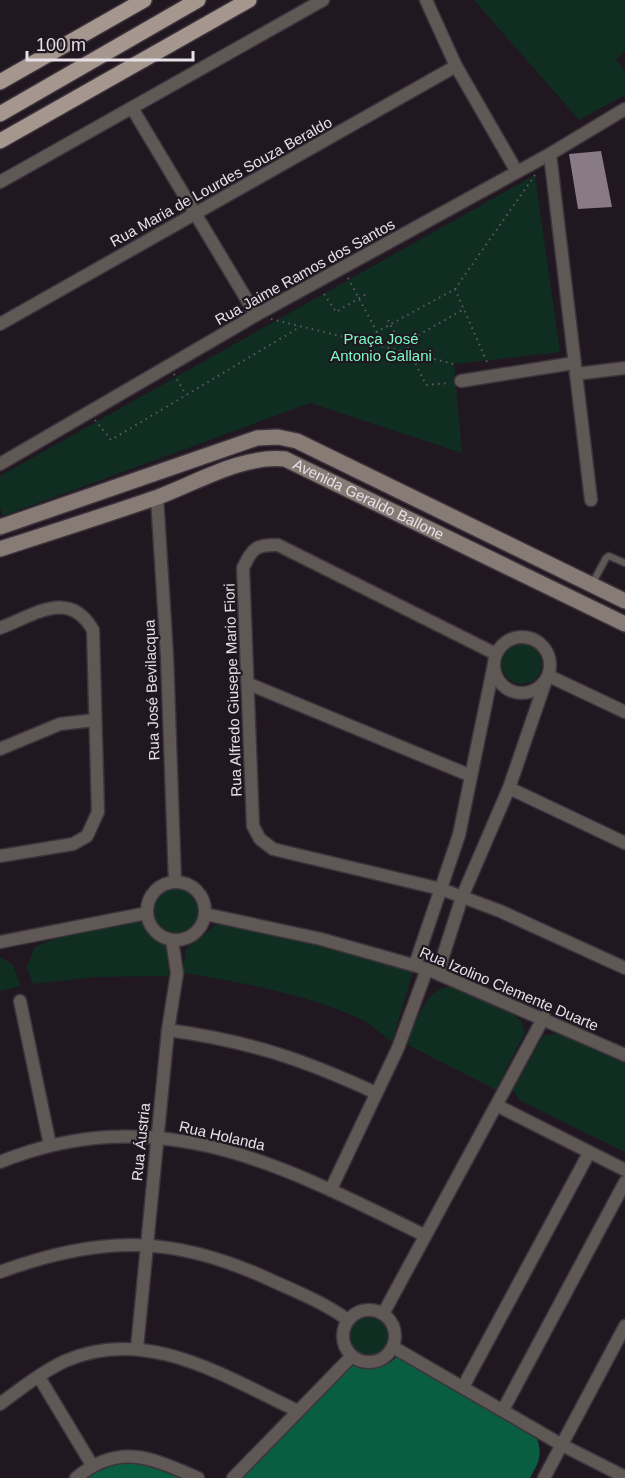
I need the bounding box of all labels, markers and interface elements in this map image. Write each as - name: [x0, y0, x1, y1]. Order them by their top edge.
- scale bar: [27, 24, 194, 62]
- text: 100 m: [36, 35, 86, 55]
- street label: Rua Maria de Lourdes Souza Beraldo: [107, 113, 335, 250]
- street label: Rua Jaime Ramos dos Santos: [212, 215, 397, 328]
- park label: Praça José Antonio Gallani: [330, 330, 432, 364]
- street label: Avenida Geraldo Ballone: [290, 455, 447, 543]
- street label: Rua Alfredo Giusepe Mario Fiori: [220, 583, 245, 797]
- street label: Rua José Bevilacqua: [141, 619, 162, 761]
- street label: Rua Izolino Clemente Duarte: [417, 943, 601, 1034]
- street label: Rua Áustria: [128, 1101, 153, 1182]
- street label: Rua Holanda: [178, 1117, 267, 1154]

